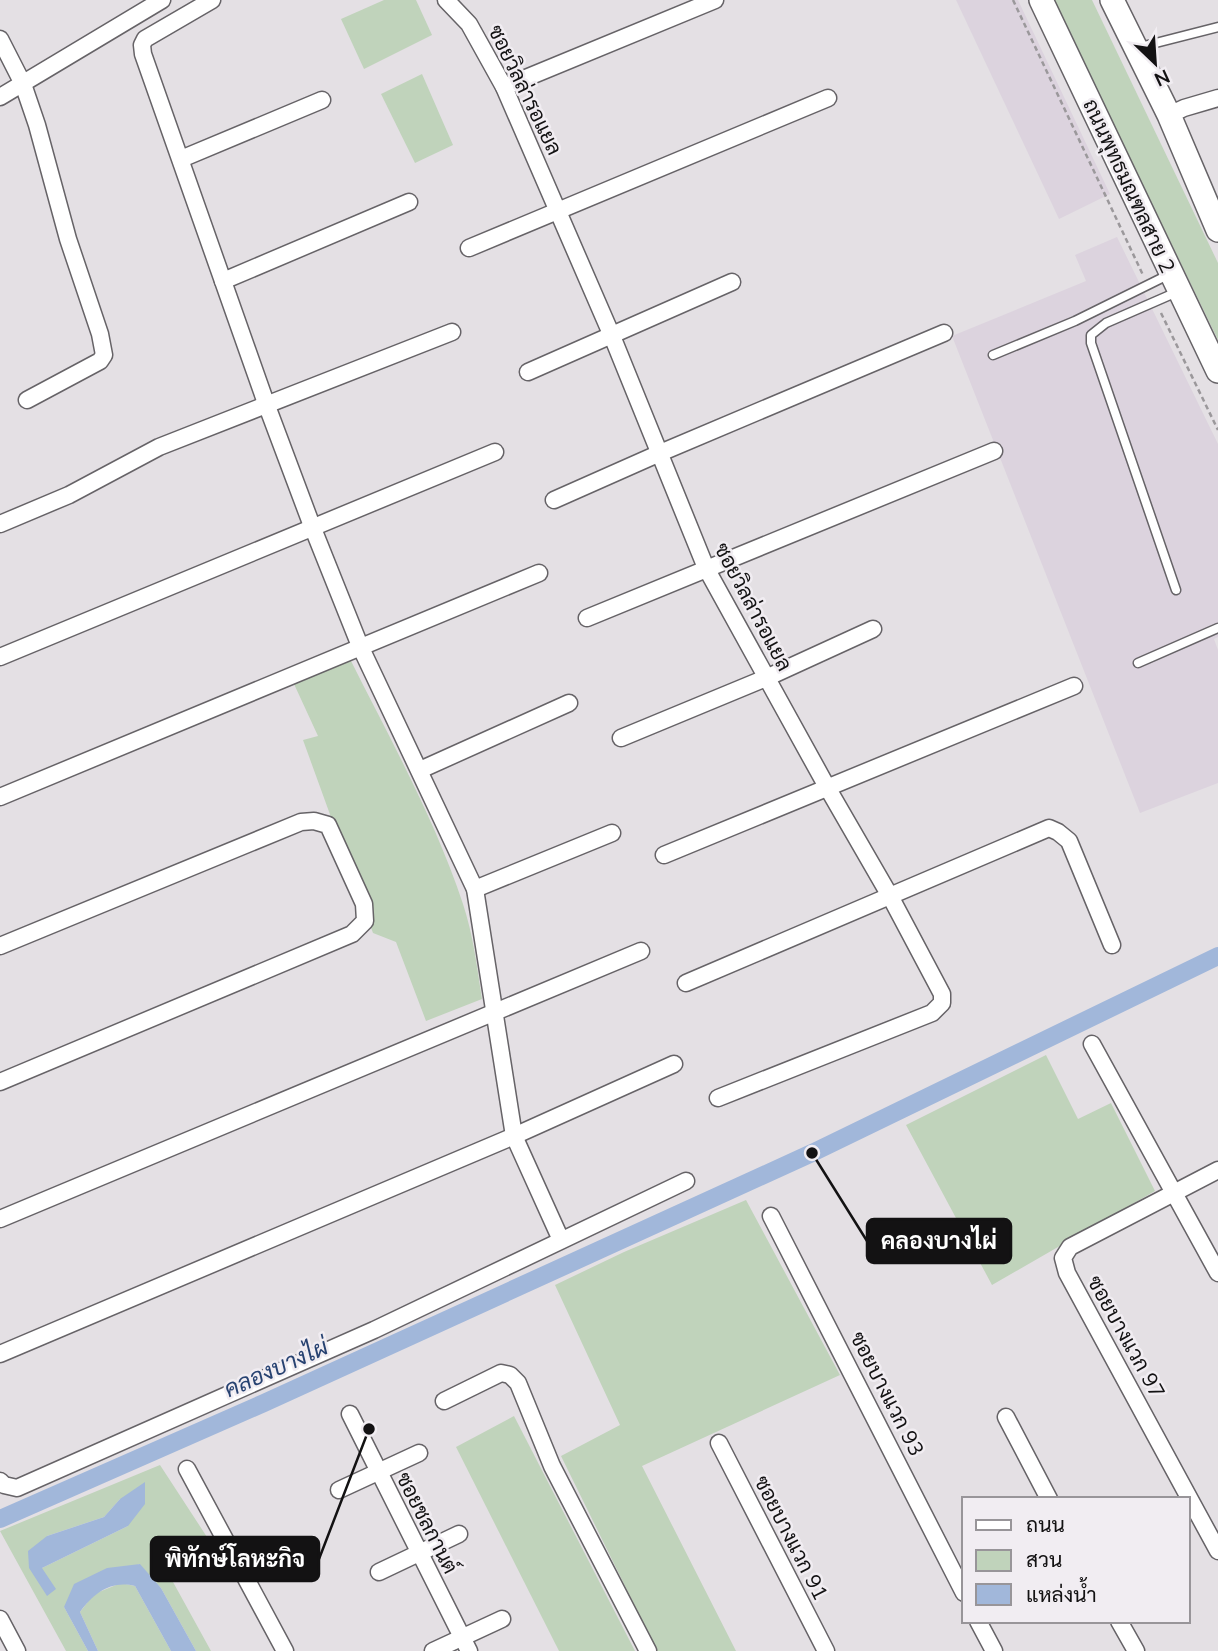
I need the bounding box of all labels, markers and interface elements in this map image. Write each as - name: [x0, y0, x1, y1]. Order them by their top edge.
- street label: ซอยวิลล่ารอแยล: [481, 20, 569, 160]
- north arrow: [1120, 28, 1190, 98]
- text: N: [1150, 63, 1174, 92]
- street label: ถนนพุทธมณฑลสาย 2: [1076, 94, 1182, 278]
- street label: ซอยวิลล่ารอแยล: [707, 538, 799, 676]
- callout: คลองบางไผ่: [867, 1219, 1011, 1263]
- text: คลองบางไผ่: [881, 1225, 997, 1257]
- street label: ซอยบางแวก 97: [1081, 1271, 1171, 1403]
- street label: ซอยบางแวก 93: [844, 1327, 930, 1461]
- water label: คลองบางไผ่: [219, 1330, 334, 1405]
- street label: ซอยชลกานต์: [389, 1467, 465, 1579]
- street label: ซอยบางแวก 91: [748, 1471, 834, 1605]
- legend: [962, 1497, 1190, 1623]
- text: ถนน: [1026, 1511, 1065, 1539]
- callout: พิทักษ์โลหะกิจ: [151, 1537, 319, 1581]
- text: พิทักษ์โลหะกิจ: [165, 1543, 305, 1575]
- text: สวน: [1026, 1546, 1062, 1574]
- text: แหล่งน้ำ: [1026, 1577, 1097, 1609]

